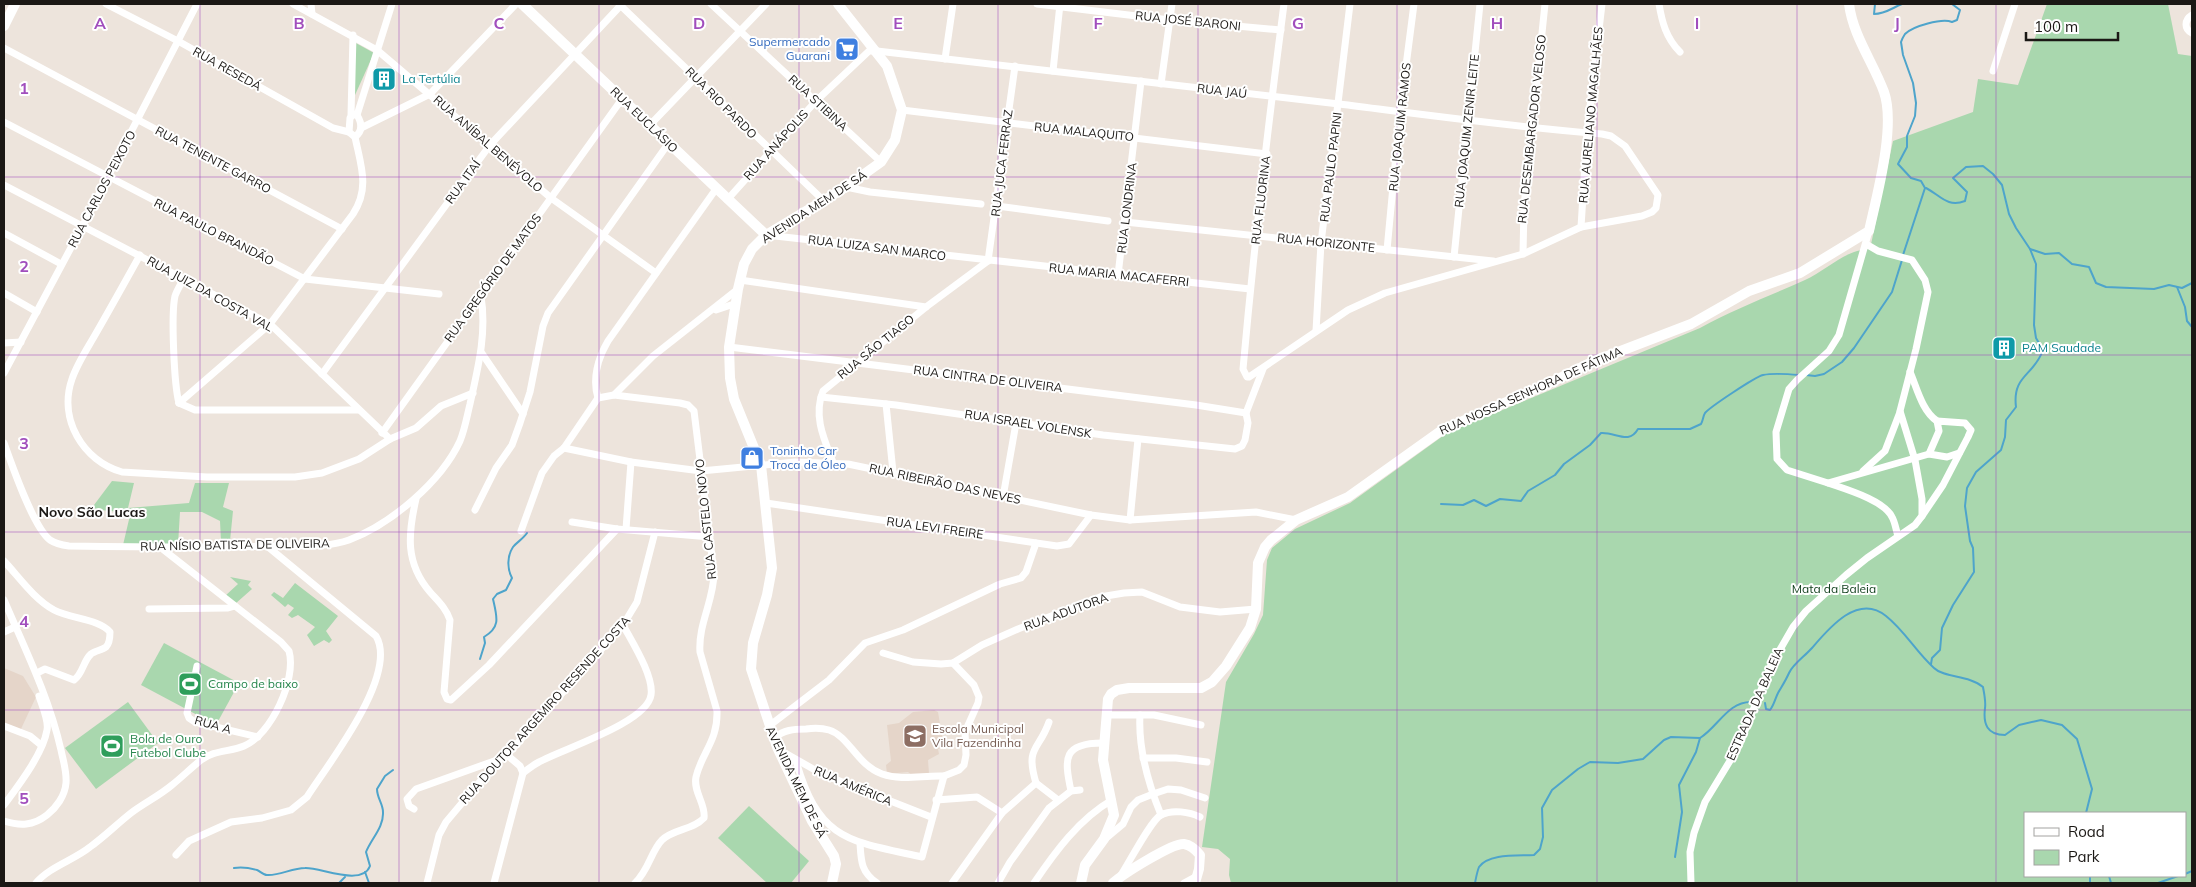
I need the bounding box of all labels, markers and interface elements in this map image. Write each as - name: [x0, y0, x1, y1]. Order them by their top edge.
- street label: RUA JOSÉ BARONI: [1134, 7, 1242, 34]
- scale bar: [2026, 10, 2118, 42]
- text: A: [94, 13, 106, 33]
- text: B: [293, 13, 305, 33]
- text: C: [494, 13, 505, 33]
- text: D: [693, 13, 705, 33]
- text: E: [893, 13, 903, 33]
- text: F: [1093, 13, 1103, 33]
- text: G: [1292, 13, 1304, 33]
- text: H: [1491, 13, 1503, 33]
- text: I: [1695, 13, 1699, 33]
- text: J: [1894, 13, 1900, 33]
- text: 100 m: [2034, 17, 2078, 36]
- street label: RUA AURELIANO MAGALHÃES: [1575, 26, 1606, 204]
- place label: Supermercado Guarani: [749, 34, 830, 63]
- street label: RUA DESEMBARGADOR VELOSO: [1514, 34, 1549, 224]
- supermarket icon: Supermercado Guarani: [834, 36, 860, 62]
- street label: RUA RESEDÁ: [190, 43, 264, 94]
- street label: RUA JOAQUIM ZENIR LEITE: [1451, 54, 1482, 208]
- street label: RUA JOAQUIM RAMOS: [1385, 62, 1414, 192]
- street label: RUA RIO PARDO: [682, 64, 760, 142]
- building icon: La Tertúlia: [371, 66, 397, 92]
- place label: La Tertúlia: [402, 71, 460, 86]
- street label: RUA STIBINA: [786, 71, 851, 134]
- text: 1: [19, 78, 29, 98]
- street label: RUA JAÚ: [1196, 80, 1248, 101]
- street label: RUA EUCLÁSIO: [608, 84, 681, 156]
- street label: RUA ANÍBAL BENÉVOLO: [430, 92, 546, 195]
- street label: RUA ANÁPOLIS: [740, 106, 811, 183]
- street label: RUA JUCA FERRAZ: [987, 109, 1016, 217]
- street label: RUA PAULO PAPINI: [1316, 111, 1345, 223]
- street label: RUA MALAQUITO: [1033, 119, 1135, 144]
- street label: RUA TENENTE GARRO: [153, 123, 274, 196]
- street label: RUA CARLOS PEIXOTO: [64, 128, 139, 250]
- street label: RUA FLUORINA: [1248, 155, 1273, 245]
- street label: RUA ITAÍ: [442, 156, 484, 206]
- street label: RUA LONDRINA: [1113, 161, 1140, 254]
- street label: AVENIDA MEM DE SÁ: [758, 167, 869, 246]
- street label: RUA PAULO BRANDÃO: [152, 195, 277, 268]
- street label: RUA GREGÓRIO DE MATOS: [441, 210, 544, 345]
- street label: RUA HORIZONTE: [1276, 230, 1376, 255]
- street label: RUA LUIZA SAN MARCO: [807, 232, 947, 263]
- street label: RUA JUIZ DA COSTA VAL: [145, 253, 276, 335]
- text: 2: [19, 256, 29, 276]
- street label: RUA MARIA MACAFERRI: [1048, 260, 1190, 289]
- street label: RUA SÃO TIAGO: [834, 311, 917, 382]
- building icon: PAM Saudade: [1991, 335, 2017, 361]
- place label: PAM Saudade: [2022, 340, 2101, 355]
- street label: RUA NOSSA SENHORA DE FÁTIMA: [1437, 343, 1625, 438]
- street label: RUA CINTRA DE OLIVEIRA: [913, 362, 1064, 395]
- street label: RUA ISRAEL VOLENSK: [964, 406, 1093, 441]
- text: 3: [19, 433, 29, 453]
- place label: Toninho Car Troca de Óleo: [770, 443, 846, 472]
- shop icon: Toninho Car Troca de Óleo: [739, 445, 765, 471]
- street label: RUA CASTELO NOVO: [692, 458, 719, 580]
- street label: RUA RIBEIRÃO DAS NEVES: [868, 460, 1022, 507]
- district label: Novo São Lucas: [39, 503, 145, 521]
- street label: RUA LEVI FREIRE: [886, 513, 984, 542]
- street label: RUA NÍSIO BATISTA DE OLIVEIRA: [140, 535, 330, 554]
- park label: Mata da Baleia: [1792, 581, 1876, 596]
- street label: RUA ADUTORA: [1022, 589, 1110, 634]
- text: 4: [19, 611, 29, 631]
- street label: RUA DOUTOR ARGEMIRO RESENDE COSTA: [456, 612, 633, 807]
- street label: ESTRADA DA BALEIA: [1723, 645, 1786, 763]
- sports icon: Campo de baixo: [177, 671, 203, 697]
- place label: Campo de baixo: [208, 676, 298, 691]
- street label: RUA A: [193, 712, 234, 737]
- place label: Escola Municipal Vila Fazendinha: [932, 721, 1024, 750]
- street label: AVENIDA MEM DE SÁ: [763, 723, 830, 840]
- school or university icon: Escola Municipal Vila Fazendinha: [902, 723, 928, 749]
- place label: Bola de Ouro Futebol Clube: [130, 731, 206, 760]
- sports icon: Bola de Ouro Futebol Clube: [99, 733, 125, 759]
- street label: RUA AMÉRICA: [812, 762, 895, 809]
- text: 5: [19, 788, 29, 808]
- legend: [2024, 812, 2186, 877]
- text: Road: [2068, 822, 2105, 841]
- text: Park: [2068, 847, 2100, 866]

